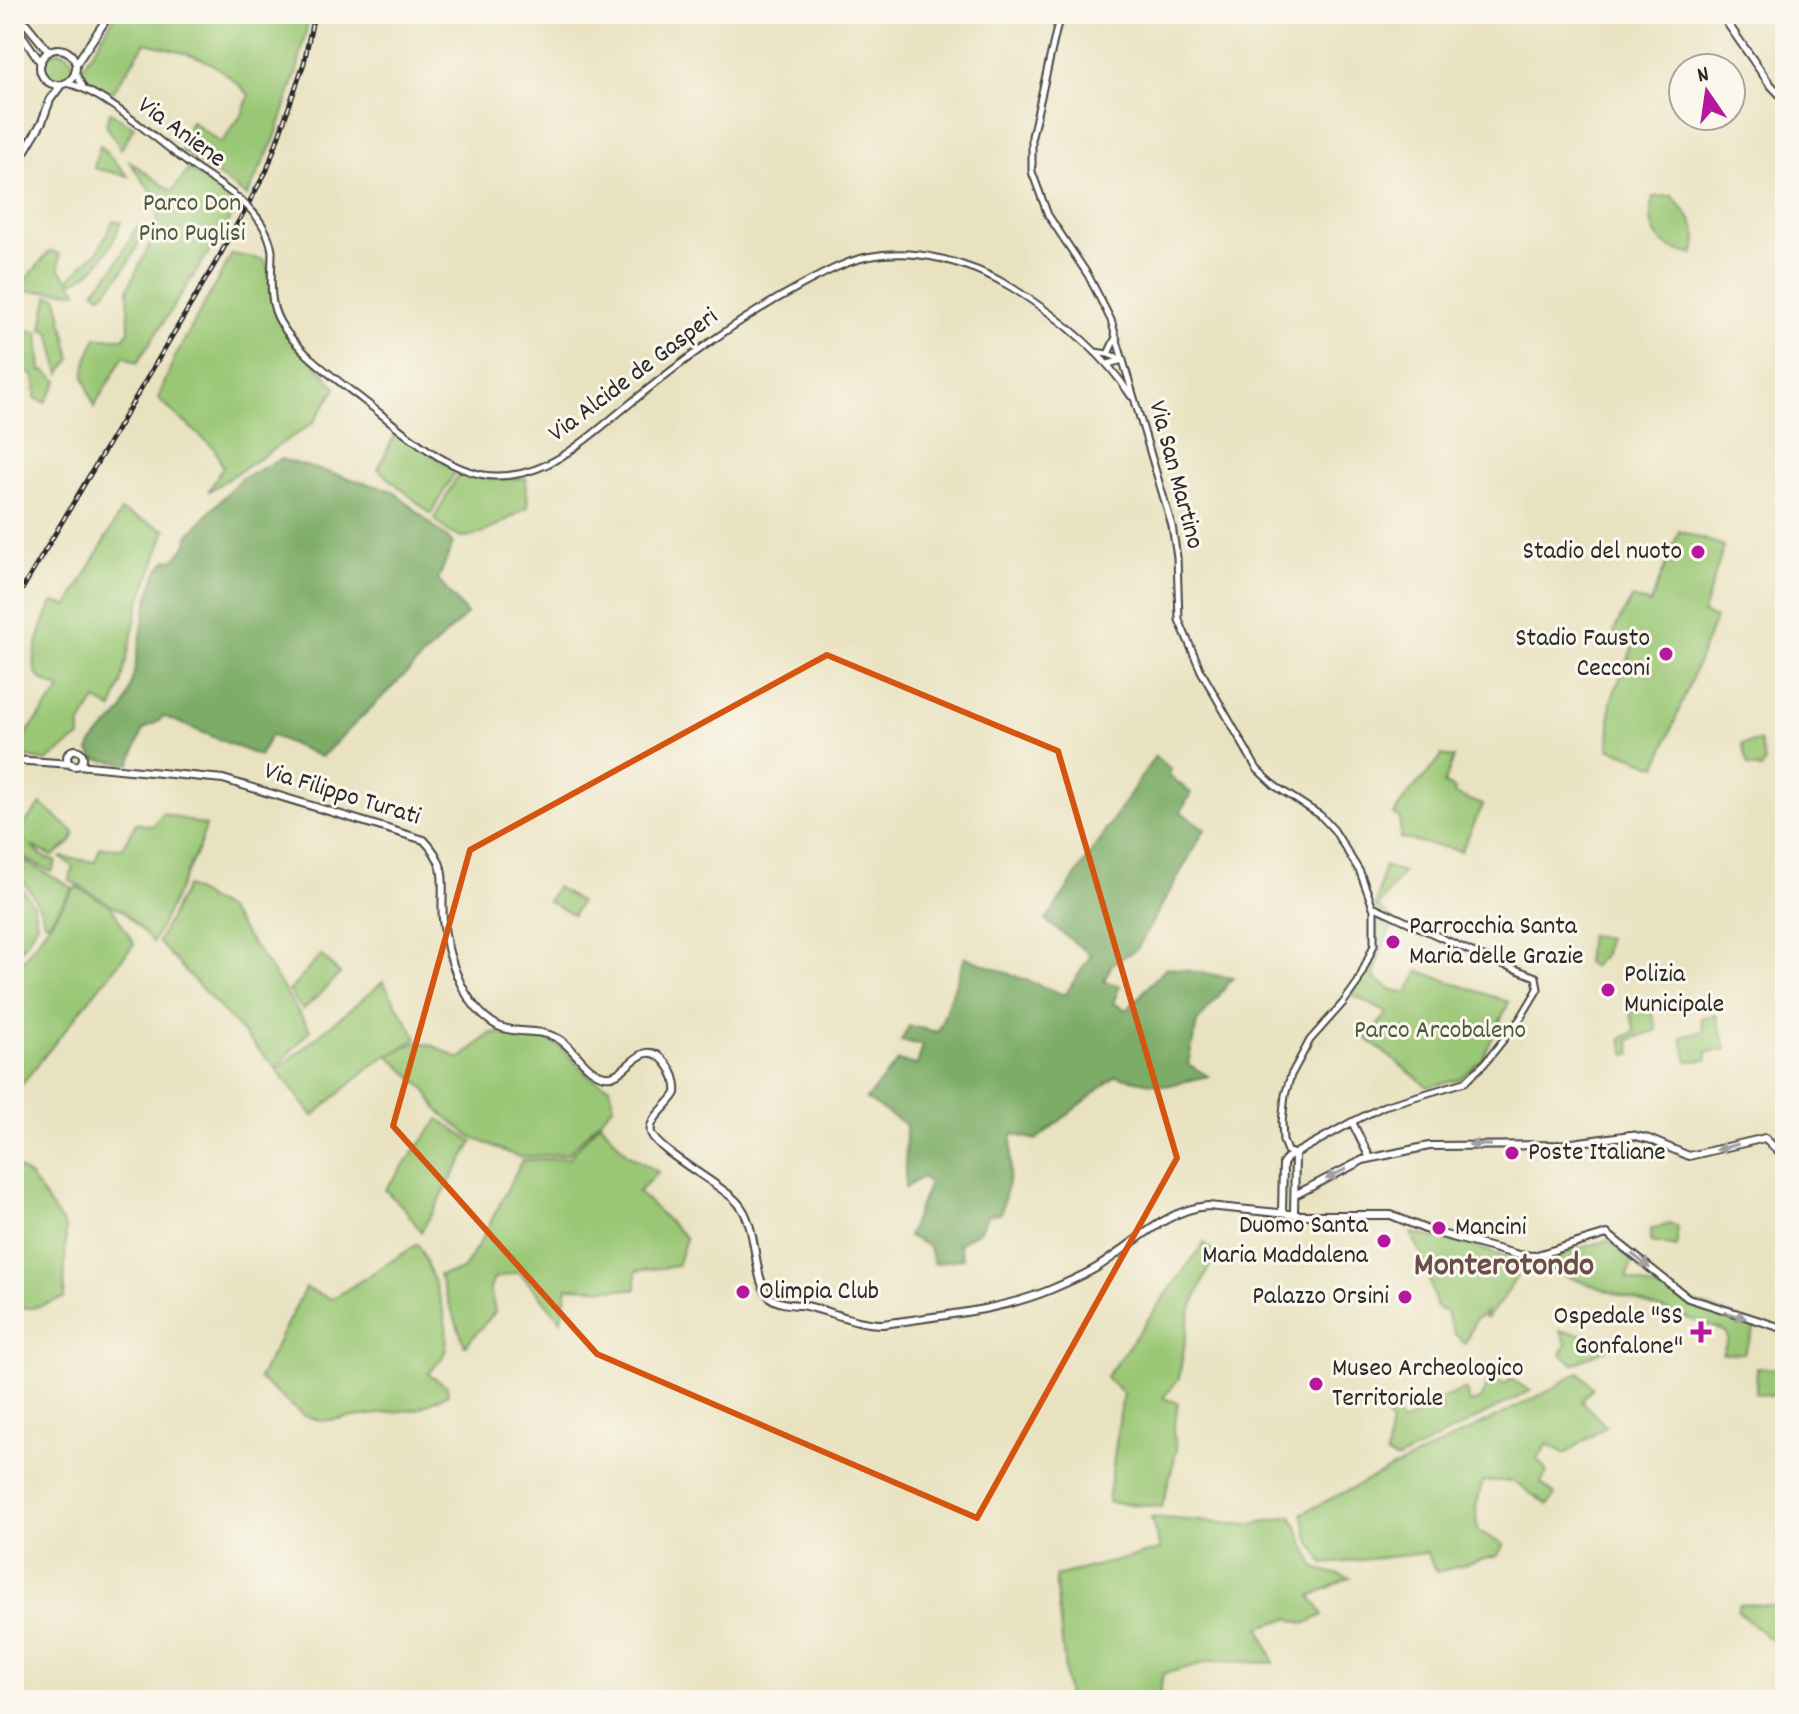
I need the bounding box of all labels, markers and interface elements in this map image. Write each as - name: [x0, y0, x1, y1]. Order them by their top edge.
- north arrow: [1667, 52, 1747, 132]
- text: N: [1695, 60, 1712, 92]
- street label: Via Aniene: [129, 88, 233, 178]
- park label: Parco Don Pino Puglisi: [138, 186, 246, 253]
- street label: Via Alcide de Gasperi: [541, 300, 727, 452]
- street label: Via San Martino: [1137, 397, 1213, 553]
- place label: Stadio del nuoto: [1523, 534, 1682, 571]
- marker: Stadio del nuoto: [1689, 543, 1707, 561]
- place label: Stadio Fausto Cecconi: [1515, 621, 1650, 688]
- marker: Stadio Fausto Cecconi: [1657, 645, 1675, 663]
- street label: Via Filippo Turati: [259, 754, 425, 836]
- place label: Parrocchia Santa Maria delle Grazie: [1409, 909, 1583, 976]
- marker: Parrocchia Santa Maria delle Grazie: [1384, 933, 1402, 951]
- place label: Polizia Municipale: [1624, 957, 1724, 1024]
- marker: Polizia Municipale: [1599, 981, 1617, 999]
- park label: Parco Arcobaleno: [1354, 1013, 1526, 1050]
- place label: Poste Italiane: [1528, 1135, 1666, 1172]
- one-way arrow: [1467, 1138, 1492, 1151]
- one-way arrow: [1714, 1141, 1739, 1154]
- marker: Poste Italiane: [1503, 1144, 1521, 1162]
- one-way arrow: [1324, 1167, 1347, 1180]
- place label: Duomo Santa Maria Maddalena: [1202, 1208, 1369, 1275]
- place label: Mancini: [1455, 1210, 1527, 1247]
- marker: Mancini: [1430, 1219, 1448, 1237]
- marker: Duomo Santa Maria Maddalena: [1375, 1232, 1393, 1250]
- district label: Monterotondo: [1414, 1243, 1594, 1292]
- one-way arrow: [1631, 1252, 1651, 1269]
- place label: Olimpia Club: [759, 1274, 879, 1311]
- place label: Palazzo Orsini: [1252, 1279, 1389, 1316]
- marker: Olimpia Club: [734, 1283, 752, 1301]
- marker: Palazzo Orsini: [1396, 1288, 1414, 1306]
- place label: Ospedale "SS Gonfalone": [1554, 1299, 1683, 1366]
- one-way arrow: [1724, 1309, 1748, 1322]
- marker: Ospedale "SS Gonfalone": [1690, 1321, 1712, 1343]
- place label: Museo Archeologico Territoriale: [1332, 1351, 1524, 1418]
- marker: Museo Archeologico Territoriale: [1307, 1375, 1325, 1393]

